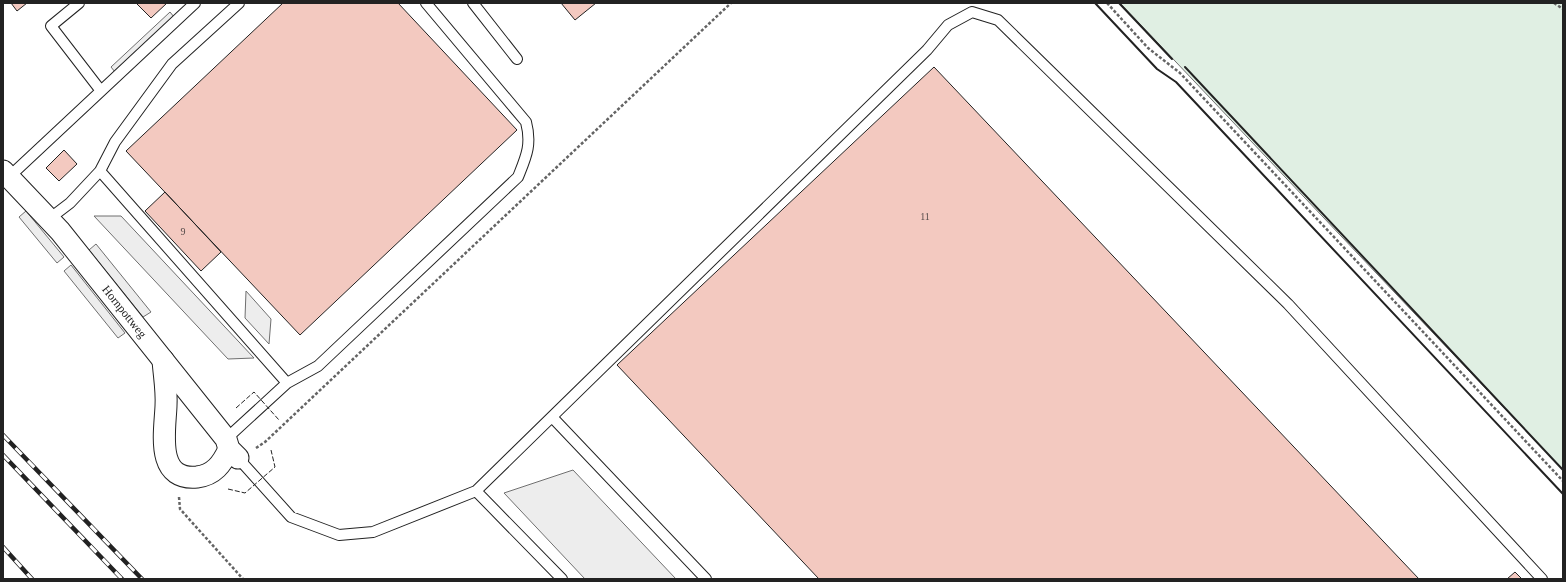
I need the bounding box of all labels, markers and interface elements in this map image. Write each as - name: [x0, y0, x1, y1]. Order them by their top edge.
- house number: 11: [920, 211, 930, 222]
- house number: 9: [181, 226, 186, 237]
- street label: Hornpottweg: [99, 283, 150, 341]

